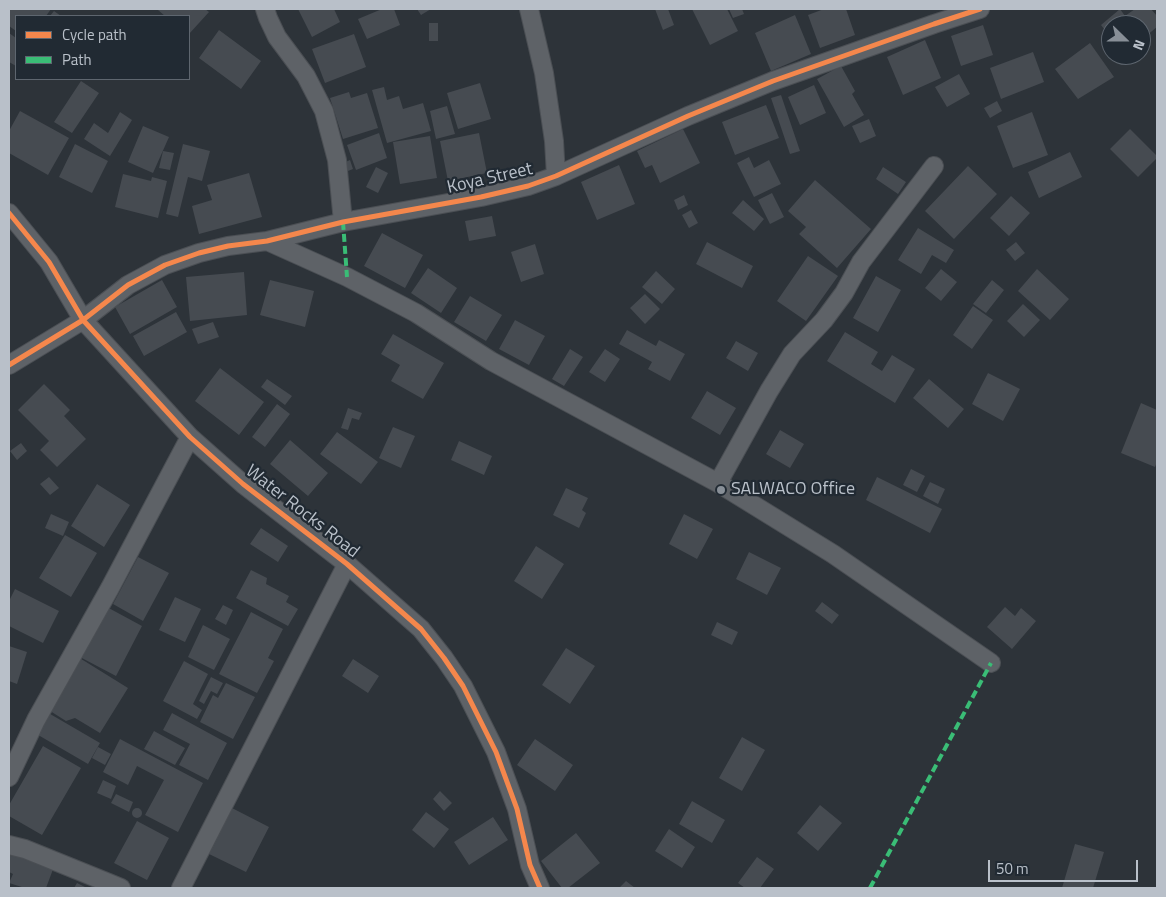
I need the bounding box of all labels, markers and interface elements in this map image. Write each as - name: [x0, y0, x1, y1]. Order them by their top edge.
- legend: [15, 15, 190, 80]
- north arrow: [1101, 15, 1151, 65]
- text: Cycle path: [62, 23, 127, 46]
- text: N: [1128, 37, 1151, 54]
- text: Path: [62, 48, 92, 71]
- street label: Koya Street: [445, 159, 535, 199]
- street label: Water Rocks Road: [241, 461, 363, 563]
- place label: SALWACO Office: [731, 479, 855, 501]
- marker: SALWACO Office: [715, 484, 727, 496]
- scale bar: [991, 850, 1141, 882]
- text: 50 m: [996, 857, 1029, 880]

